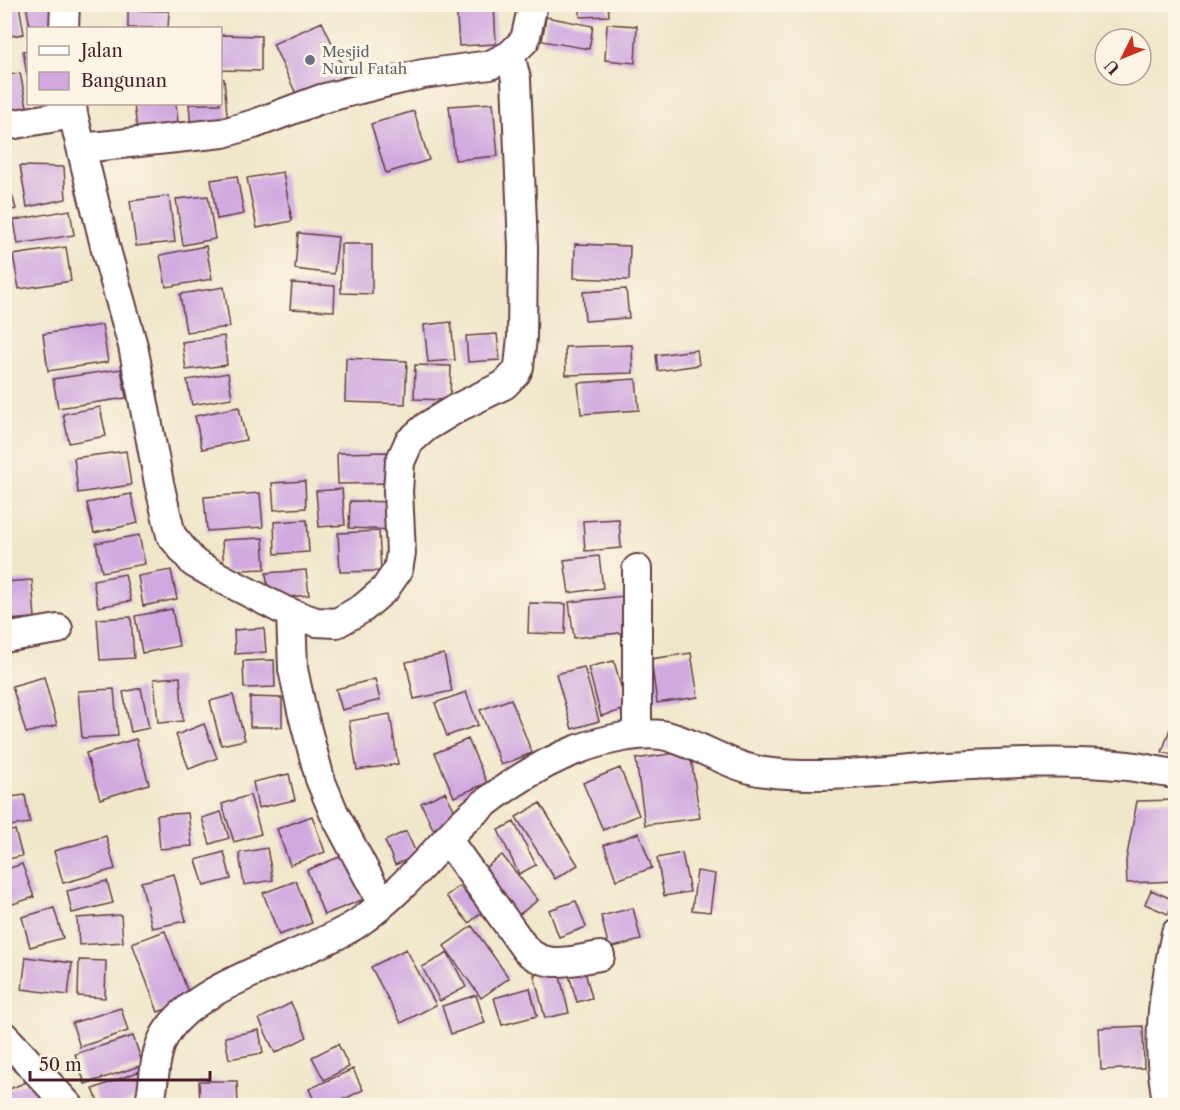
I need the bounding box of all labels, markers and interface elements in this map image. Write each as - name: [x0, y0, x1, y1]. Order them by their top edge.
- legend: [27, 27, 222, 105]
- north arrow: [1093, 27, 1153, 87]
- text: Jalan: [78, 40, 123, 62]
- place label: Mesjid Nurul Fatah: [322, 42, 408, 78]
- marker: Mesjid Nurul Fatah: [303, 53, 317, 67]
- text: U: [1100, 56, 1124, 79]
- text: Bangunan: [81, 70, 167, 92]
- scale bar: [30, 1044, 210, 1082]
- text: 50 m: [39, 1054, 82, 1076]

